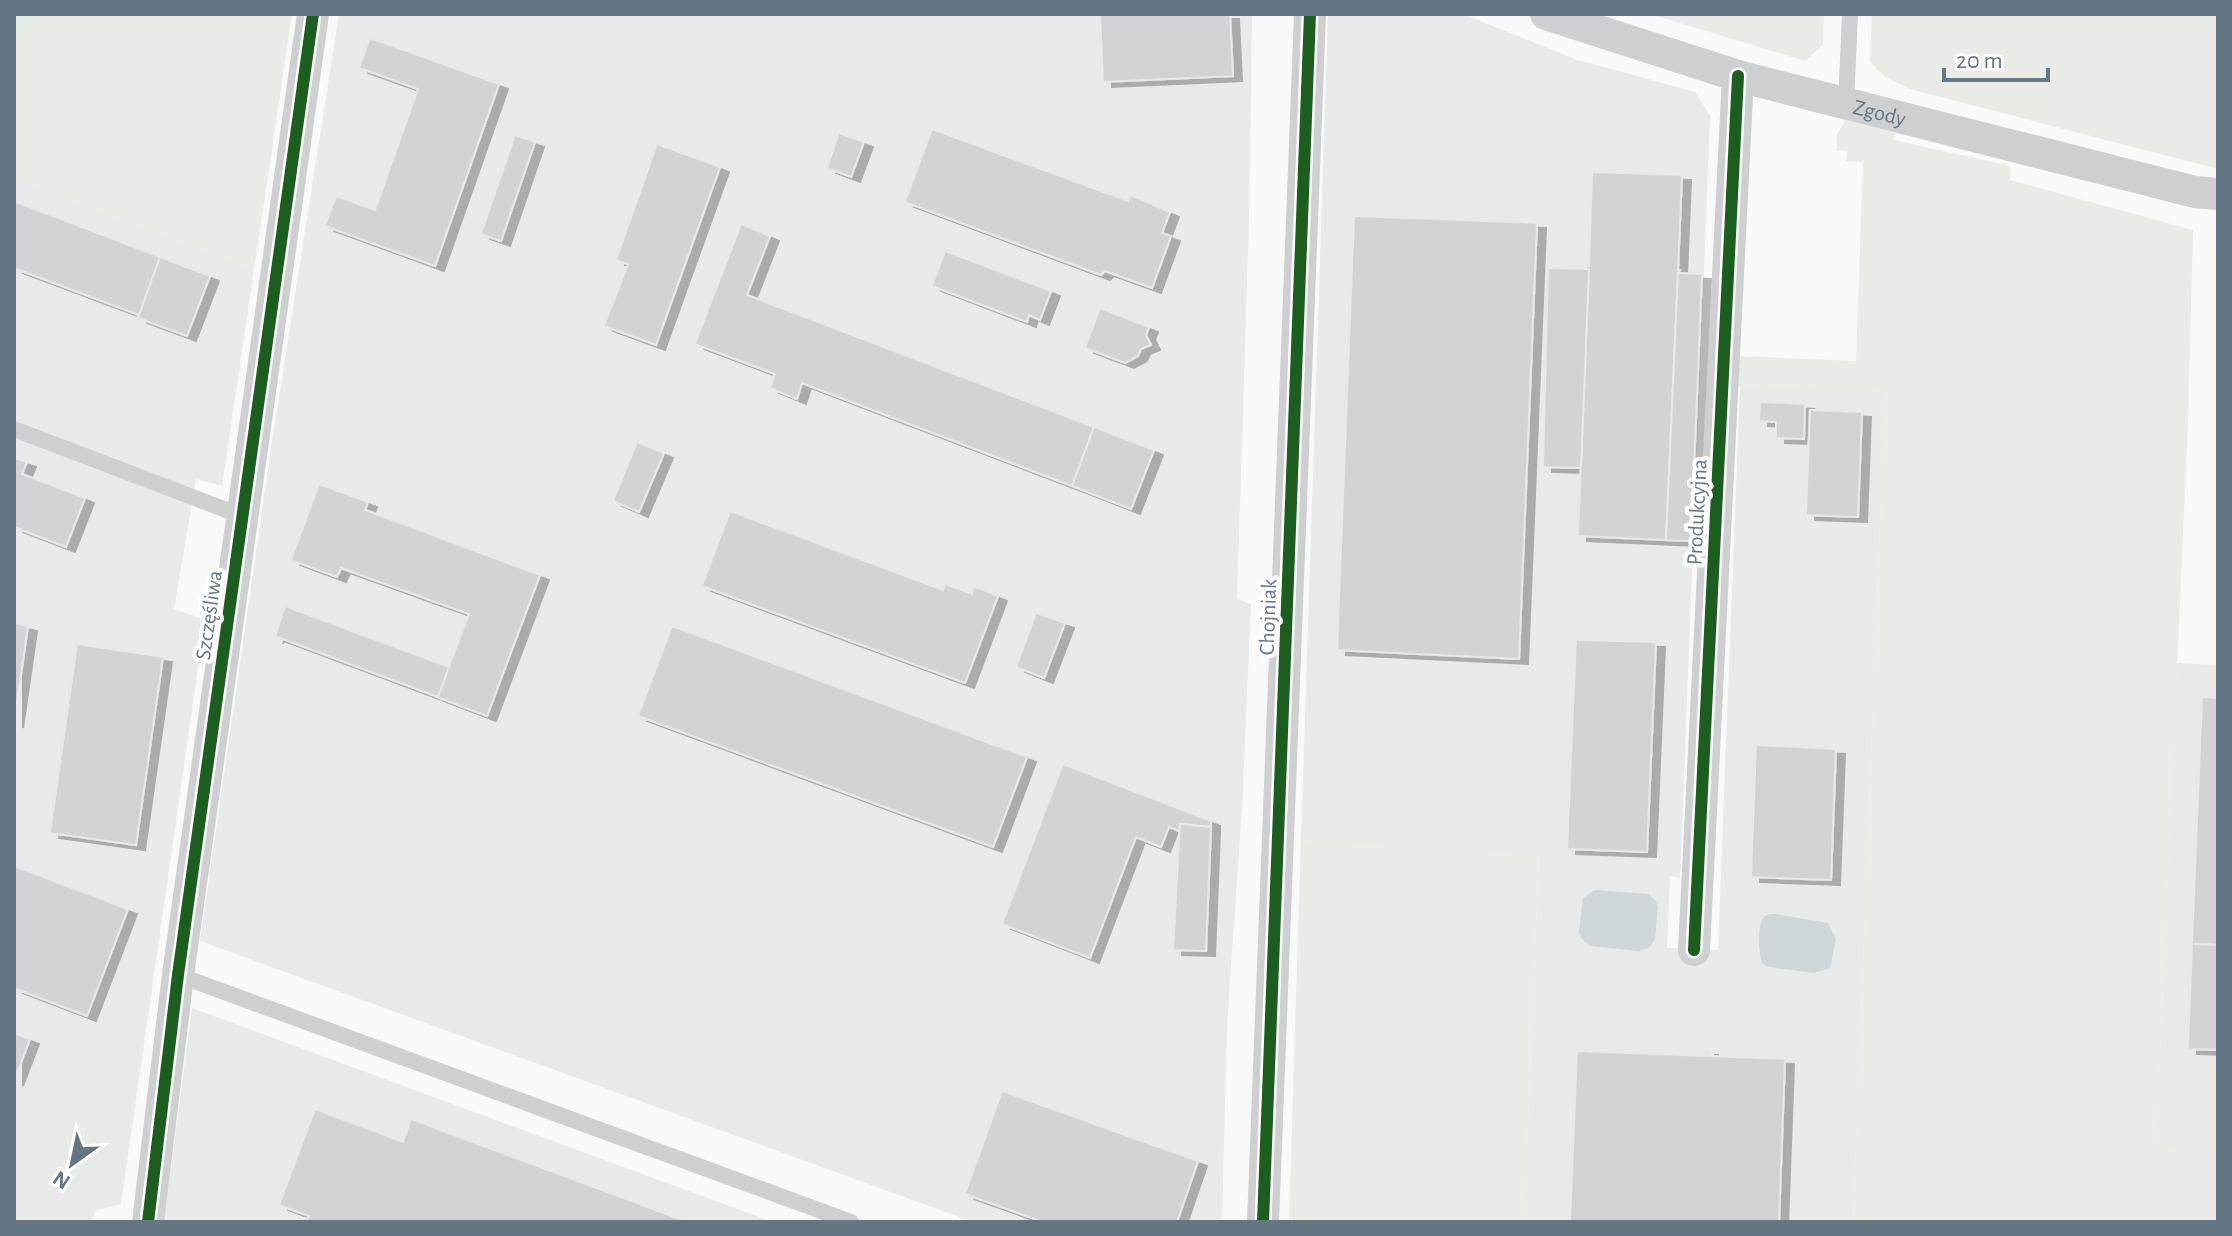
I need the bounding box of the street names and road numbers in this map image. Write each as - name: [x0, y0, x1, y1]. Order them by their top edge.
- street label: Zgody: [1851, 96, 1909, 130]
- street label: Produkcyjna: [1683, 458, 1711, 566]
- street label: Szczęśliwa: [192, 569, 226, 661]
- street label: Chojniak: [1256, 578, 1280, 656]

